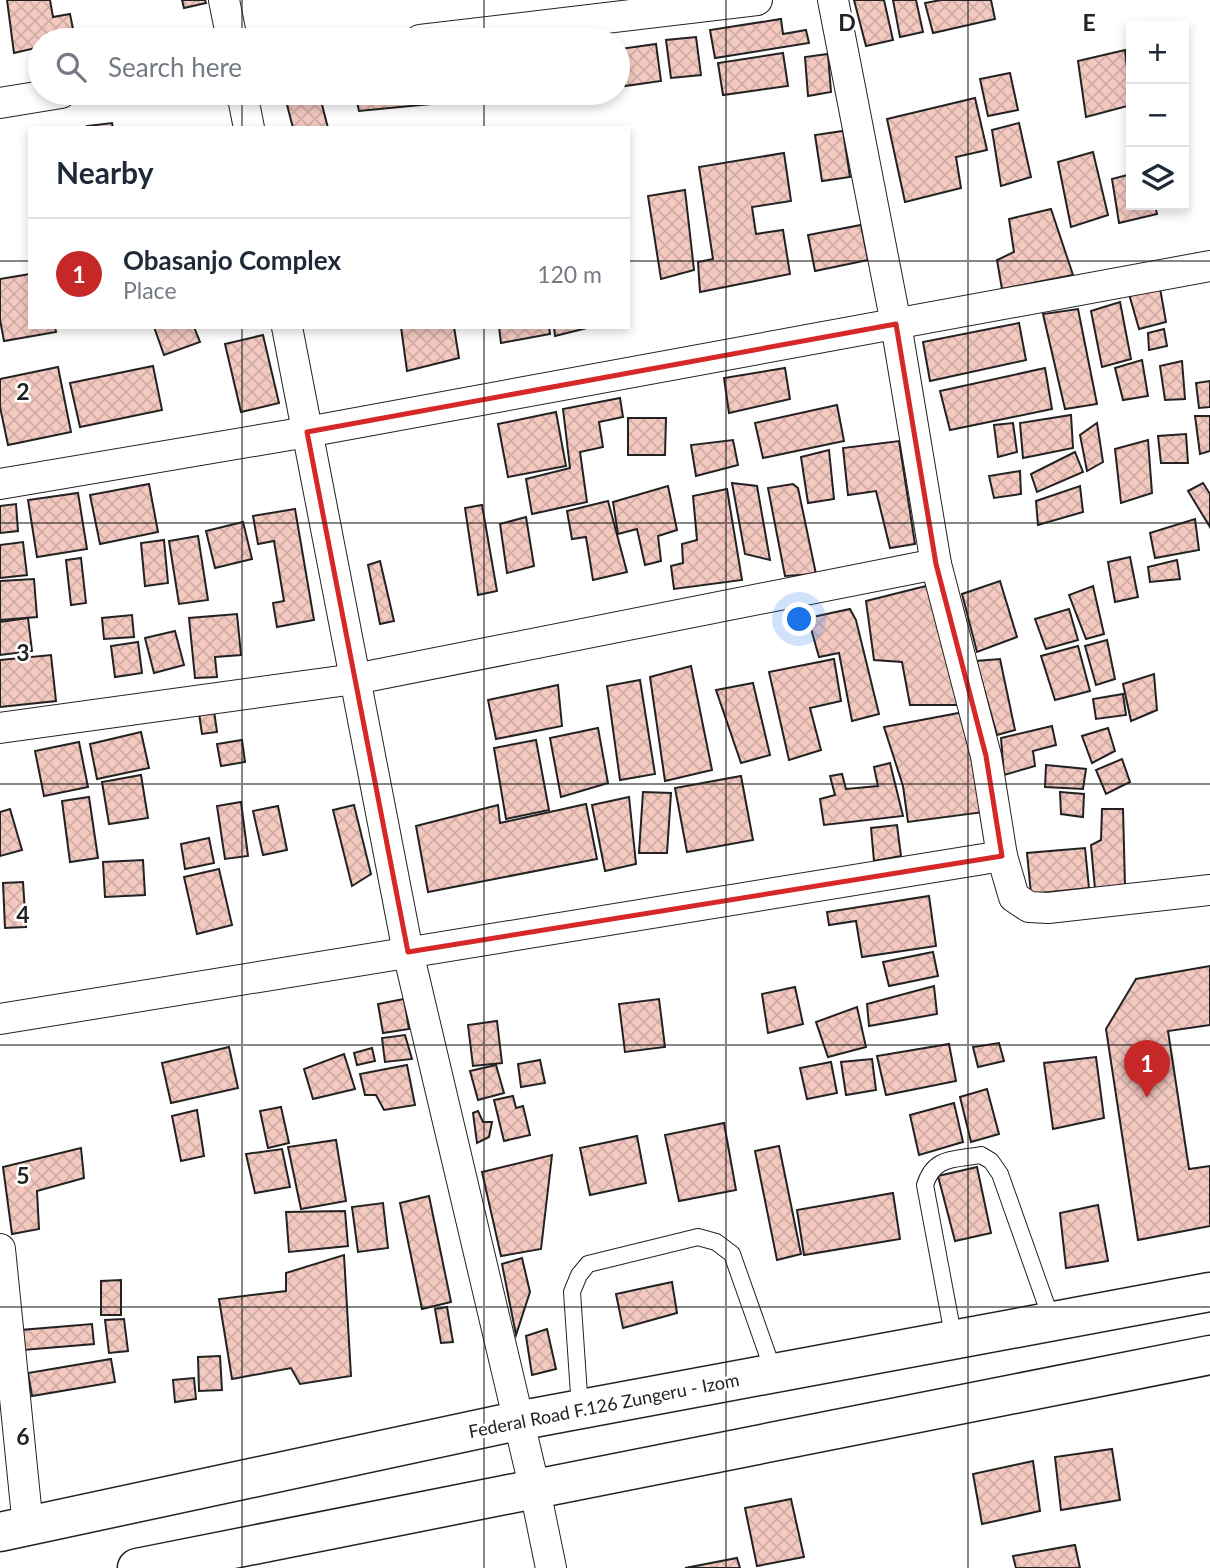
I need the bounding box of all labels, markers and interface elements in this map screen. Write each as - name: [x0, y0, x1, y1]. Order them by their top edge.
- text: D: [838, 8, 856, 36]
- text: E: [1082, 8, 1096, 36]
- map controls: [1126, 21, 1189, 210]
- button: +: [1126, 21, 1189, 84]
- search box: [28, 28, 630, 105]
- icon: search: [52, 48, 90, 86]
- text: Search here: [108, 51, 242, 83]
- button: −: [1126, 84, 1189, 147]
- button: layers: [1126, 147, 1189, 210]
- text: Nearby: [56, 154, 154, 190]
- text: Obasanjo Complex: [123, 244, 341, 276]
- text: 1: [72, 260, 86, 288]
- text: 120 m: [537, 260, 602, 288]
- text: Place: [123, 276, 177, 304]
- text: 2: [16, 377, 30, 405]
- your location: [782, 602, 816, 636]
- text: 3: [16, 638, 30, 666]
- text: 4: [16, 900, 30, 928]
- pin: 1: [1124, 1040, 1170, 1098]
- text: 5: [16, 1161, 30, 1189]
- street label: Federal Road F.126 Zungeru - Izom: [467, 1368, 741, 1442]
- text: 6: [16, 1422, 30, 1450]

